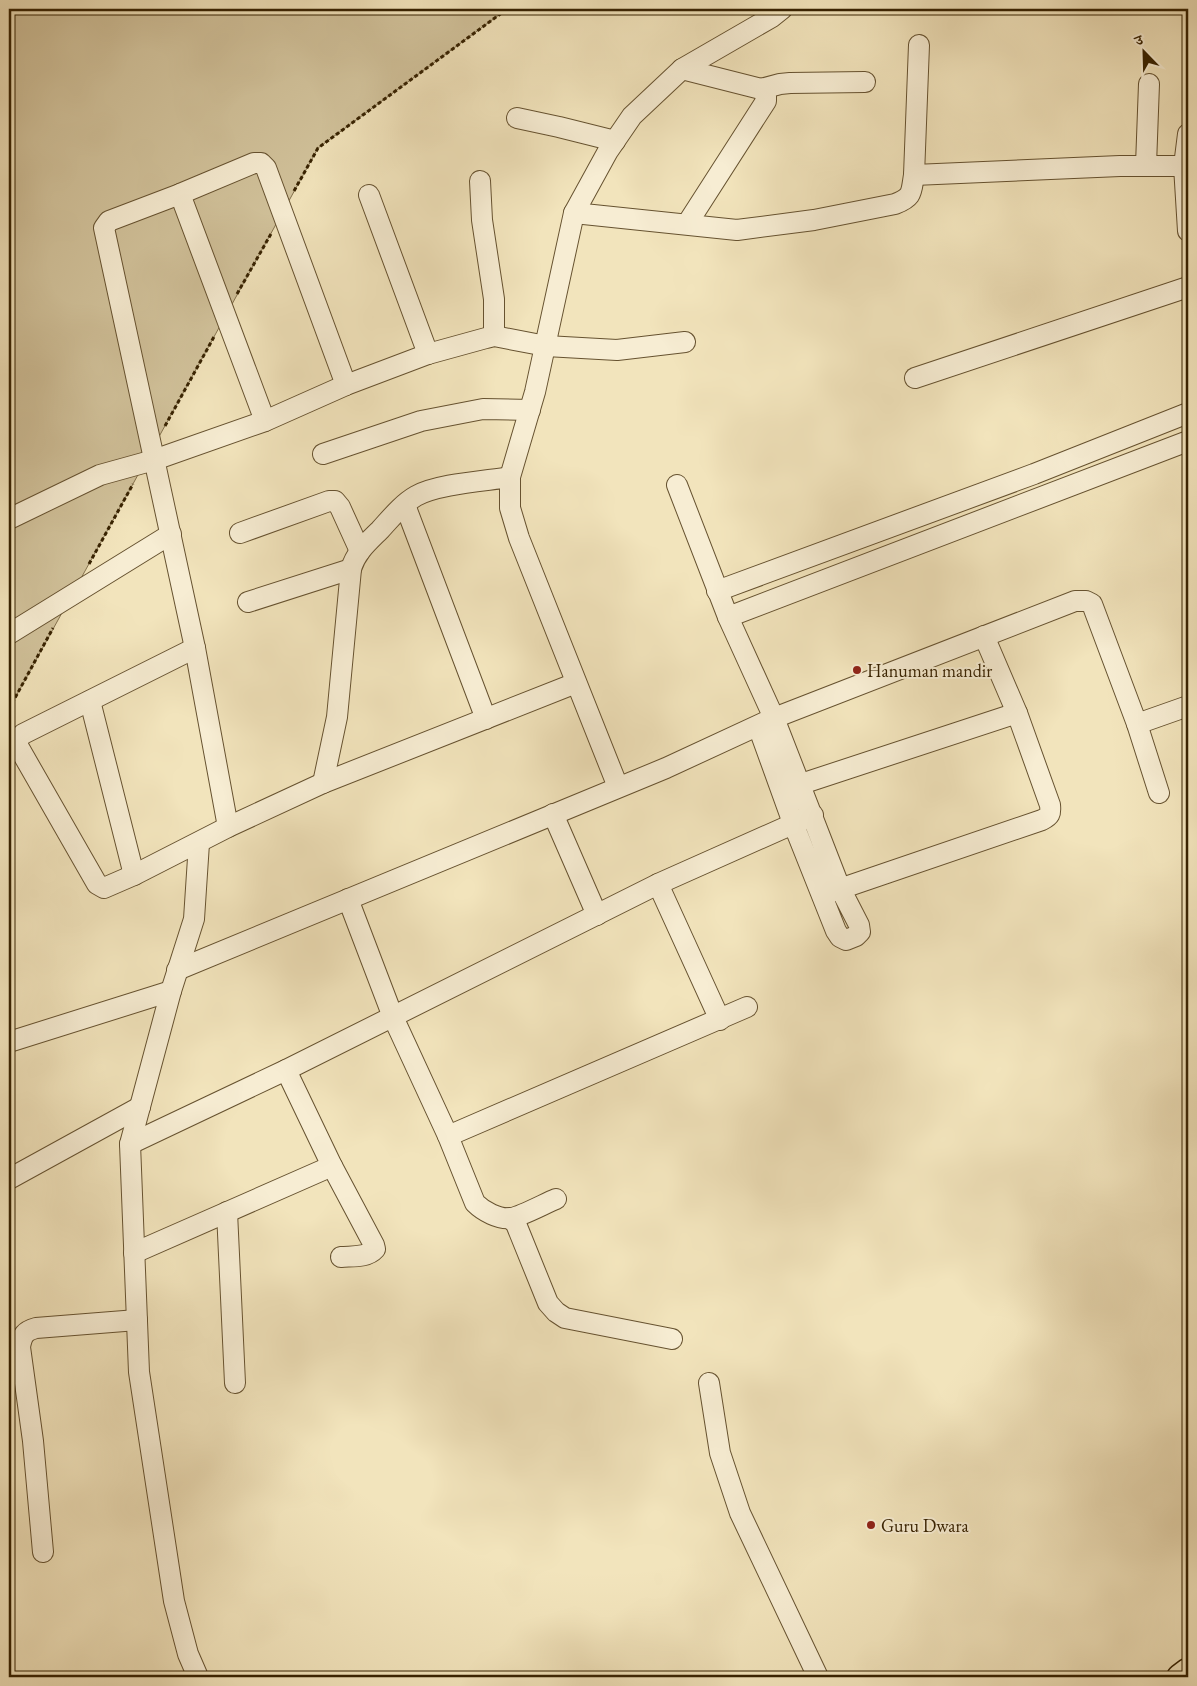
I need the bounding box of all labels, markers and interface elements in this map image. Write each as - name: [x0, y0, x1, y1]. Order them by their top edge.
- north arrow: [1120, 28, 1170, 78]
- text: उ: [1131, 30, 1147, 50]
- place label: Hanuman mandir: [867, 659, 992, 682]
- marker: Hanuman mandir: [851, 664, 863, 676]
- place label: Guru Dwara: [881, 1514, 970, 1537]
- marker: Guru Dwara: [865, 1519, 877, 1531]

